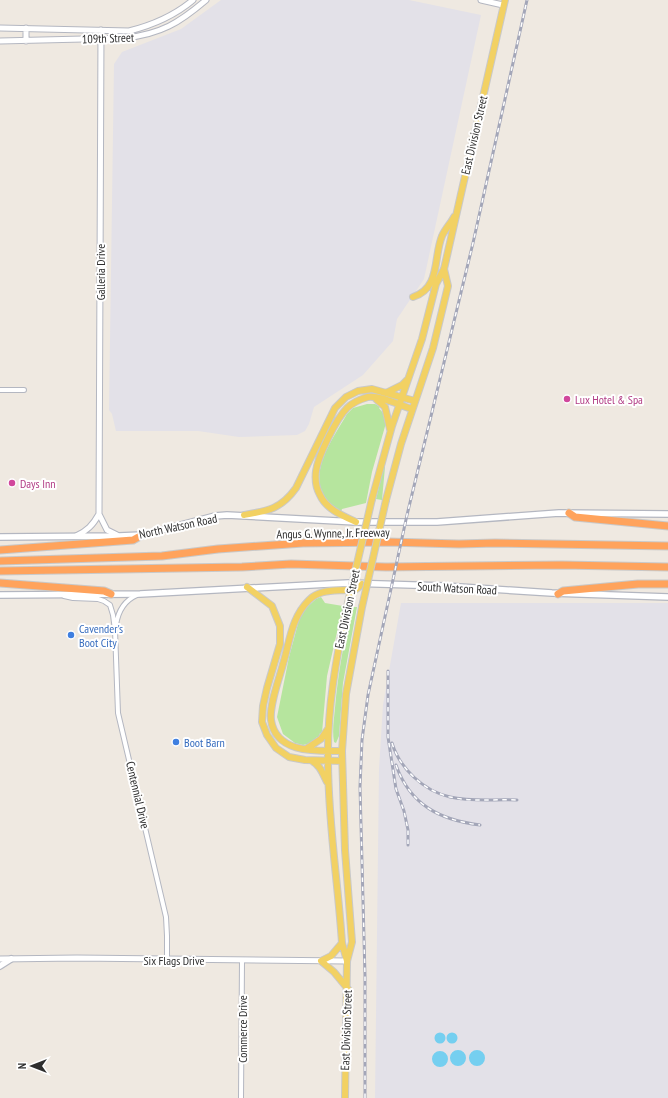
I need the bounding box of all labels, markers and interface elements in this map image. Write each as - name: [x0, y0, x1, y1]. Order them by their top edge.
- street label: 109th Street: [82, 30, 135, 46]
- street label: East Division Street: [458, 93, 491, 176]
- street label: Galleria Drive: [93, 244, 108, 300]
- place label: Lux Hotel & Spa: [575, 392, 643, 407]
- marker: Lux Hotel & Spa: [562, 394, 572, 404]
- place label: Days Inn: [20, 476, 56, 491]
- marker: Days Inn: [7, 478, 17, 488]
- street label: North Watson Road: [138, 510, 218, 542]
- street label: Angus G. Wynne, Jr. Freeway: [276, 525, 390, 541]
- street label: East Division Street: [331, 567, 363, 650]
- street label: South Watson Road: [417, 578, 497, 598]
- place label: Cavender's Boot City: [79, 621, 123, 650]
- marker: Cavender's Boot City: [66, 630, 76, 640]
- place label: Boot Barn: [184, 735, 225, 750]
- marker: Boot Barn: [171, 737, 181, 747]
- street label: Centennial Drive: [123, 760, 153, 830]
- street label: Six Flags Drive: [143, 953, 205, 968]
- street label: East Division Street: [337, 989, 355, 1070]
- street label: Commerce Drive: [235, 995, 250, 1063]
- north arrow: [12, 1046, 52, 1086]
- text: N: [15, 1063, 29, 1069]

